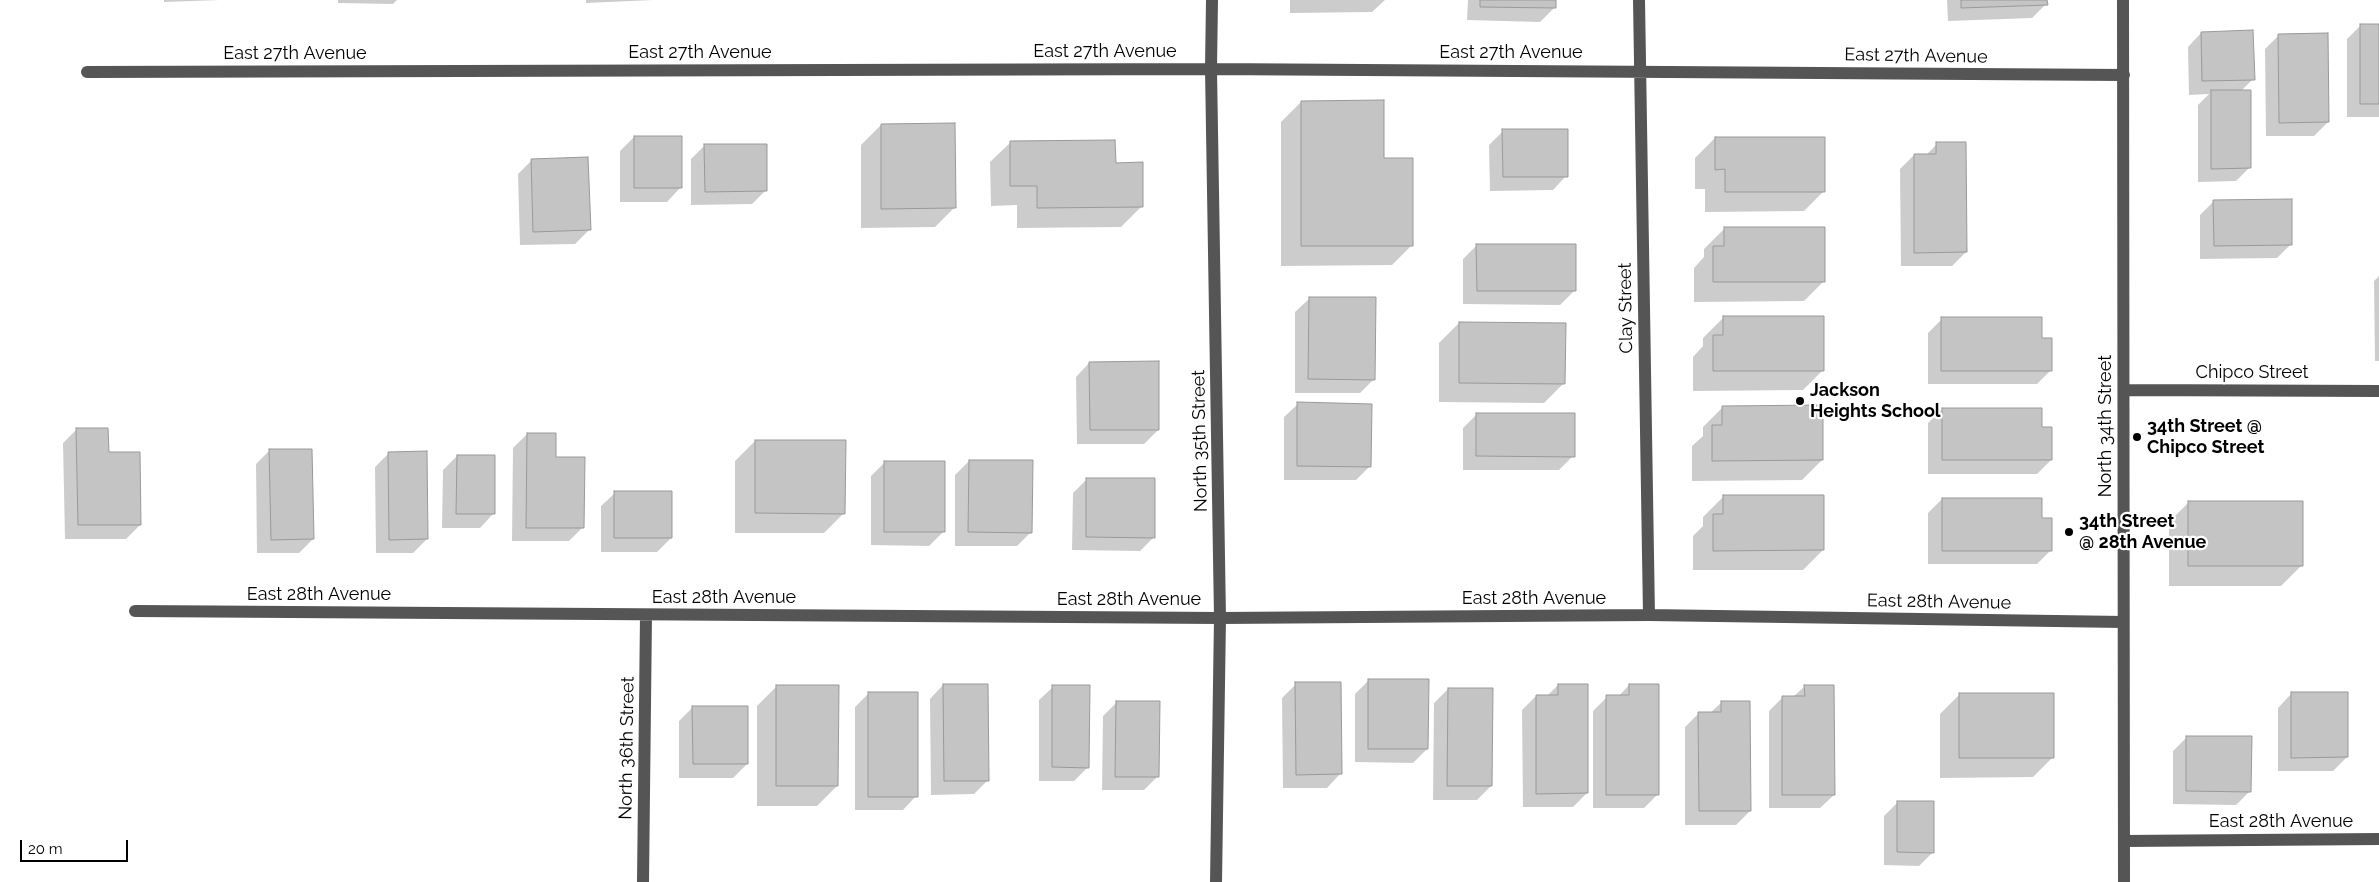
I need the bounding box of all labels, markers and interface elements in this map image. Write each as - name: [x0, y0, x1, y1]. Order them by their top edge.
- street label: East 27th Avenue: [1033, 41, 1177, 63]
- street label: East 27th Avenue: [628, 42, 772, 64]
- street label: East 27th Avenue: [1439, 42, 1583, 64]
- street label: East 27th Avenue: [223, 43, 367, 65]
- street label: East 27th Avenue: [1844, 44, 1988, 68]
- street label: Clay Street: [1614, 262, 1638, 354]
- street label: North 34th Street: [2095, 355, 2117, 497]
- street label: Chipco Street: [2196, 362, 2308, 384]
- street label: North 35th Street: [1188, 370, 1212, 512]
- place label: Jackson Heights School: [1810, 380, 1941, 422]
- marker: Jackson Heights School: [1794, 395, 1806, 407]
- place label: 34th Street @ Chipco Street: [2147, 416, 2264, 458]
- marker: 34th Street @ Chipco Street: [2131, 431, 2143, 443]
- place label: 34th Street @ 28th Avenue: [2079, 511, 2206, 554]
- marker: 34th Street @ 28th Avenue: [2063, 526, 2075, 538]
- street label: East 28th Avenue: [247, 584, 391, 606]
- street label: East 28th Avenue: [652, 587, 796, 609]
- street label: East 28th Avenue: [1462, 588, 1606, 610]
- street label: East 28th Avenue: [1057, 589, 1201, 611]
- street label: East 28th Avenue: [1867, 590, 2011, 614]
- street label: North 36th Street: [615, 676, 639, 820]
- street label: East 28th Avenue: [2209, 811, 2353, 833]
- scale bar: [22, 830, 130, 862]
- text: 20 m: [28, 840, 63, 858]

